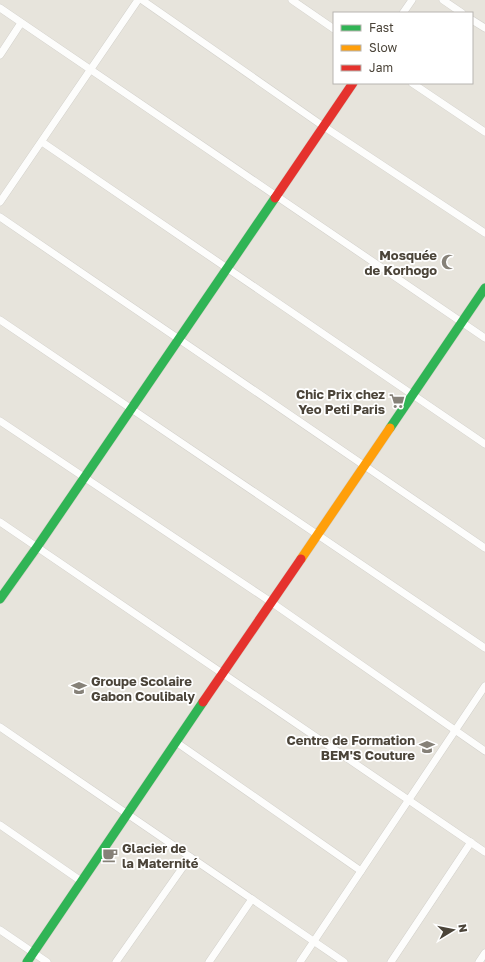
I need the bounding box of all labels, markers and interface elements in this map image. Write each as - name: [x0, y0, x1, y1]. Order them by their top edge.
- legend: [333, 12, 473, 84]
- text: Fast: [369, 20, 394, 35]
- text: Slow: [369, 40, 397, 55]
- text: Jam: [369, 60, 393, 75]
- place label: Mosquée de Korhogo: [365, 247, 437, 278]
- mosque icon: Mosquée de Korhogo: [440, 253, 458, 271]
- place label: Chic Prix chez Yeo Peti Paris: [296, 386, 385, 417]
- supermarket icon: Chic Prix chez Yeo Peti Paris: [388, 392, 406, 410]
- place label: Groupe Scolaire Gabon Coulibaly: [91, 673, 195, 704]
- school or university icon: Groupe Scolaire Gabon Coulibaly: [70, 679, 88, 697]
- place label: Centre de Formation BEM'S Couture: [287, 732, 415, 763]
- school or university icon: Centre de Formation BEM'S Couture: [418, 738, 436, 756]
- place label: Glacier de la Maternité: [122, 840, 199, 871]
- cafe icon: Glacier de la Maternité: [101, 846, 119, 864]
- north arrow: [433, 910, 473, 950]
- text: N: [456, 923, 470, 933]

